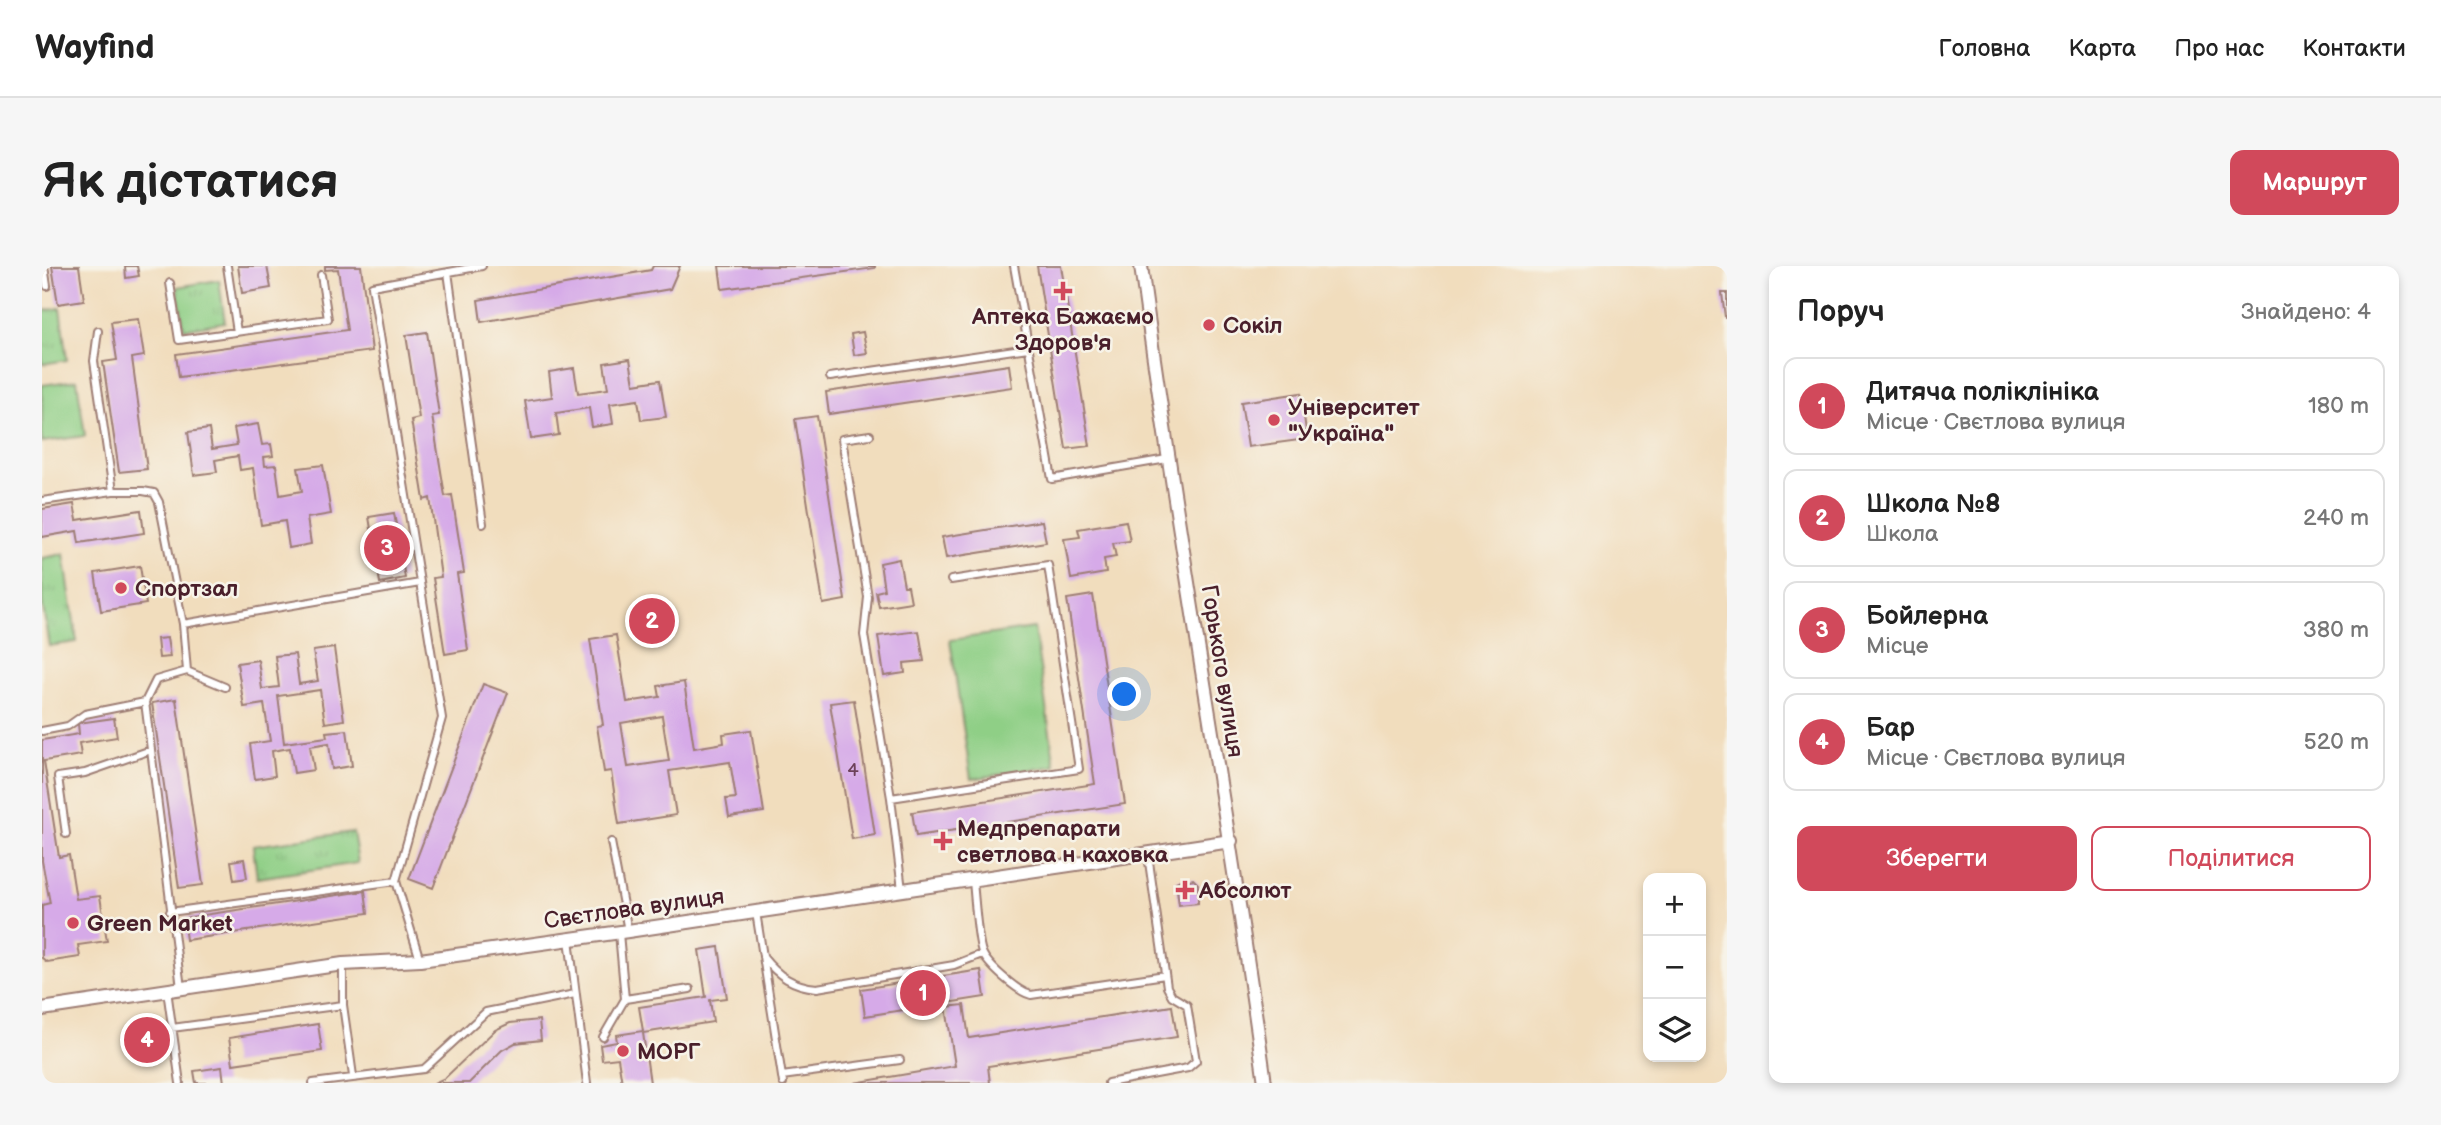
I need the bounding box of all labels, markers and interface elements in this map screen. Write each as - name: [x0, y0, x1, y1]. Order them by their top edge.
- text: Wayfind: [35, 28, 154, 68]
- text: Головна: [1939, 34, 2031, 63]
- text: Карта: [2069, 34, 2136, 63]
- text: Про нас: [2174, 34, 2264, 63]
- text: Контакти: [2302, 34, 2406, 63]
- button: Маршрут: [2230, 150, 2399, 215]
- text: Як дістатися: [42, 153, 339, 212]
- marker: Аптека Бажаємо Здоров'я: [1055, 283, 1071, 299]
- text: Поруч: [1797, 294, 1885, 330]
- text: Знайдено: 4: [2241, 298, 2371, 326]
- place label: Аптека Бажаємо Здоров'я: [971, 303, 1154, 357]
- place label: Сокіл: [1223, 312, 1283, 340]
- marker: Сокіл: [1201, 317, 1217, 333]
- text: Дитяча поліклініка: [1866, 377, 2099, 408]
- text: 1: [1817, 392, 1827, 420]
- text: 180 m: [2308, 392, 2369, 420]
- place label: Університет "Україна": [1288, 394, 1420, 448]
- text: Місце · Свєтлова вулиця: [1866, 408, 2126, 436]
- marker: Університет "Україна": [1266, 412, 1282, 428]
- text: Школа №8: [1866, 489, 2001, 520]
- text: 2: [1815, 504, 1829, 532]
- text: 240 m: [2303, 504, 2369, 532]
- text: Школа: [1866, 520, 1939, 548]
- pin: 3: [364, 522, 410, 574]
- place label: Спортзал: [135, 575, 238, 603]
- marker: Спортзал: [113, 580, 129, 596]
- street label: Горького вулиця: [1195, 583, 1249, 759]
- pin: 2: [629, 595, 675, 647]
- text: Бойлерна: [1866, 601, 1988, 632]
- text: 3: [1815, 616, 1829, 644]
- text: 380 m: [2303, 616, 2369, 644]
- text: Місце: [1866, 632, 1929, 660]
- your location: [1107, 677, 1141, 711]
- text: Бар: [1866, 713, 1915, 744]
- text: 4: [1815, 728, 1829, 756]
- text: 520 m: [2303, 728, 2369, 756]
- text: Місце · Свєтлова вулиця: [1866, 744, 2126, 772]
- house number: 4: [847, 759, 859, 782]
- place label: Медпрепарати светлова н каховка: [957, 815, 1169, 869]
- button: Зберегти: [1797, 826, 2077, 891]
- button: Поділитися: [2091, 826, 2371, 891]
- marker: Медпрепарати светлова н каховка: [935, 833, 951, 849]
- map controls: [1643, 873, 1706, 1062]
- button: +: [1643, 873, 1706, 936]
- place label: Абсолют: [1198, 877, 1291, 905]
- street label: Свєтлова вулиця: [542, 882, 726, 936]
- marker: Абсолют: [1177, 882, 1193, 898]
- place label: Green Market: [87, 910, 233, 938]
- marker: Green Market: [65, 915, 81, 931]
- button: −: [1643, 936, 1706, 999]
- pin: 1: [900, 967, 946, 1019]
- button: layers: [1643, 999, 1706, 1062]
- pin: 4: [124, 1014, 170, 1066]
- place label: МОРГ: [637, 1038, 701, 1066]
- marker: МОРГ: [615, 1043, 631, 1059]

